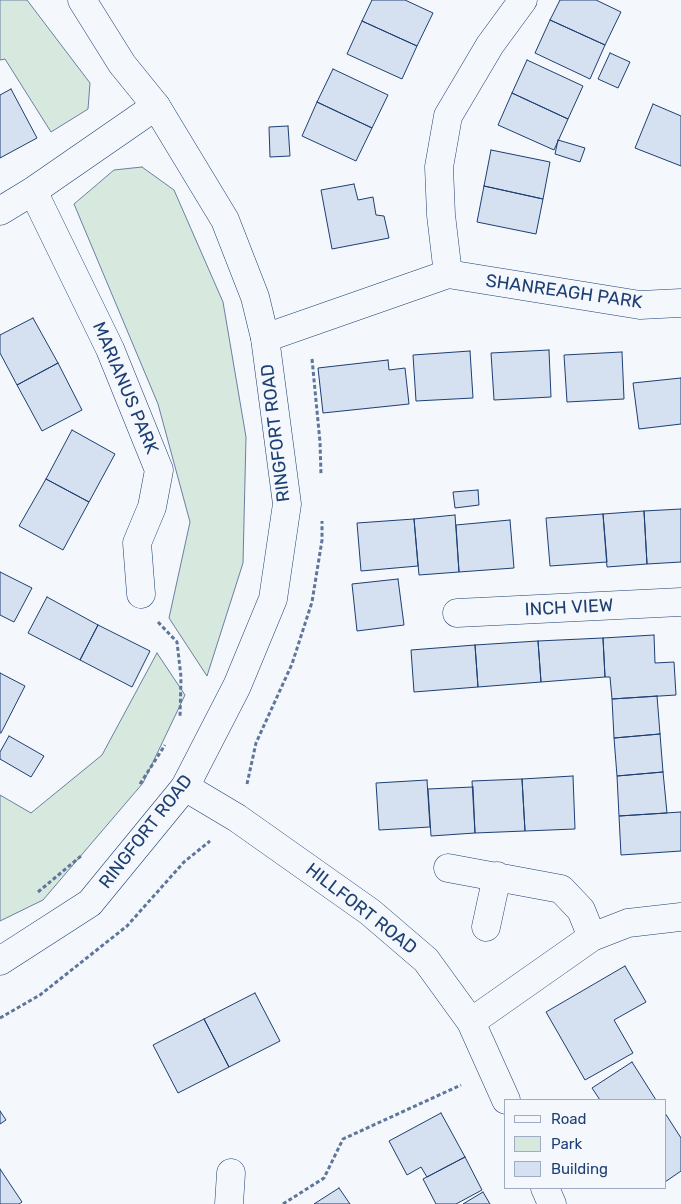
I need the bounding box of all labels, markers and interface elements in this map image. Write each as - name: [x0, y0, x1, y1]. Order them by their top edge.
- street label: SHANREAGH PARK: [484, 270, 644, 314]
- street label: MARIANUS PARK: [87, 319, 163, 457]
- street label: RINGFORT ROAD: [257, 363, 295, 503]
- street label: INCH VIEW: [524, 595, 614, 621]
- street label: RINGFORT ROAD: [95, 771, 197, 893]
- street label: HILLFORT ROAD: [301, 859, 421, 959]
- legend: [503, 1099, 666, 1189]
- text: Road: [551, 1110, 587, 1128]
- text: Park: [551, 1135, 582, 1153]
- text: Building: [551, 1160, 608, 1178]

